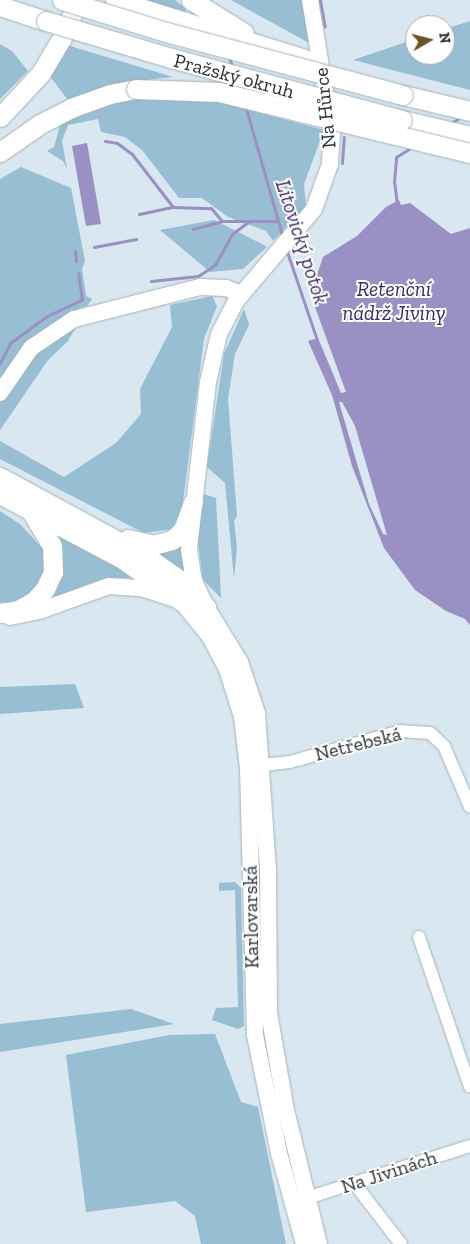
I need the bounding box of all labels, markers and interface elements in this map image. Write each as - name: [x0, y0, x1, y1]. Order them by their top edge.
- north arrow: [405, 15, 455, 65]
- text: N: [435, 32, 454, 44]
- street label: Pražský okruh: [171, 48, 297, 104]
- street label: Na Hůrce: [309, 66, 341, 150]
- water label: Litovický potok: [270, 177, 334, 307]
- water label: Retenční nádrž Jiviny: [342, 276, 446, 326]
- street label: Netřebská: [312, 722, 404, 766]
- street label: Karlovarská: [238, 865, 264, 969]
- street label: Na Jivinách: [338, 1145, 440, 1199]

